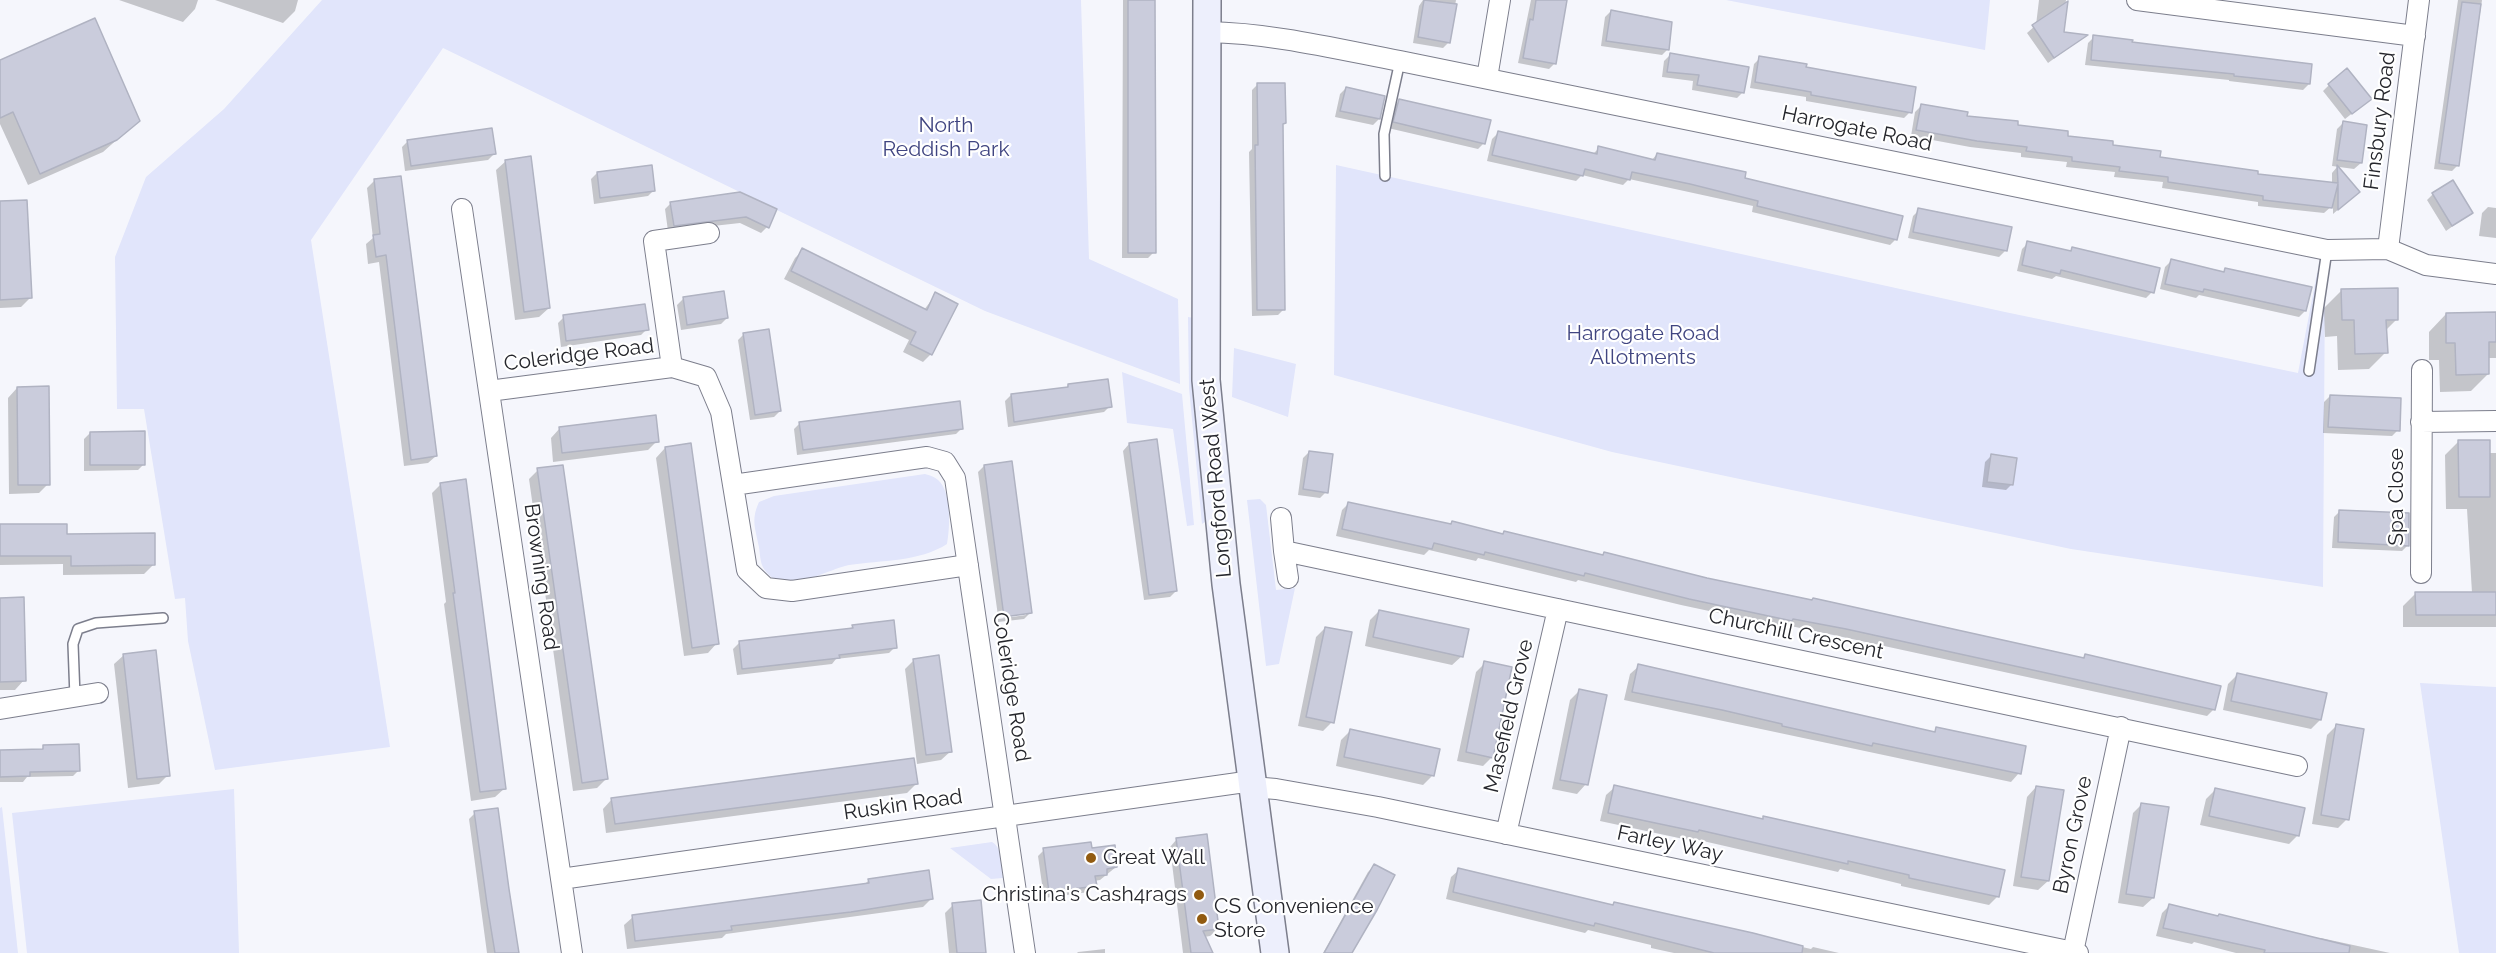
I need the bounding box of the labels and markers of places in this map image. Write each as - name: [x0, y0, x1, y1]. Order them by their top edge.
- place label: Great Wall: [1103, 845, 1205, 871]
- marker: Great Wall: [1084, 851, 1098, 865]
- place label: Christina's Cash4rags: [982, 882, 1187, 908]
- marker: Christina's Cash4rags: [1192, 888, 1206, 902]
- place label: CS Convenience Store: [1214, 894, 1374, 944]
- marker: CS Convenience Store: [1195, 912, 1209, 926]

